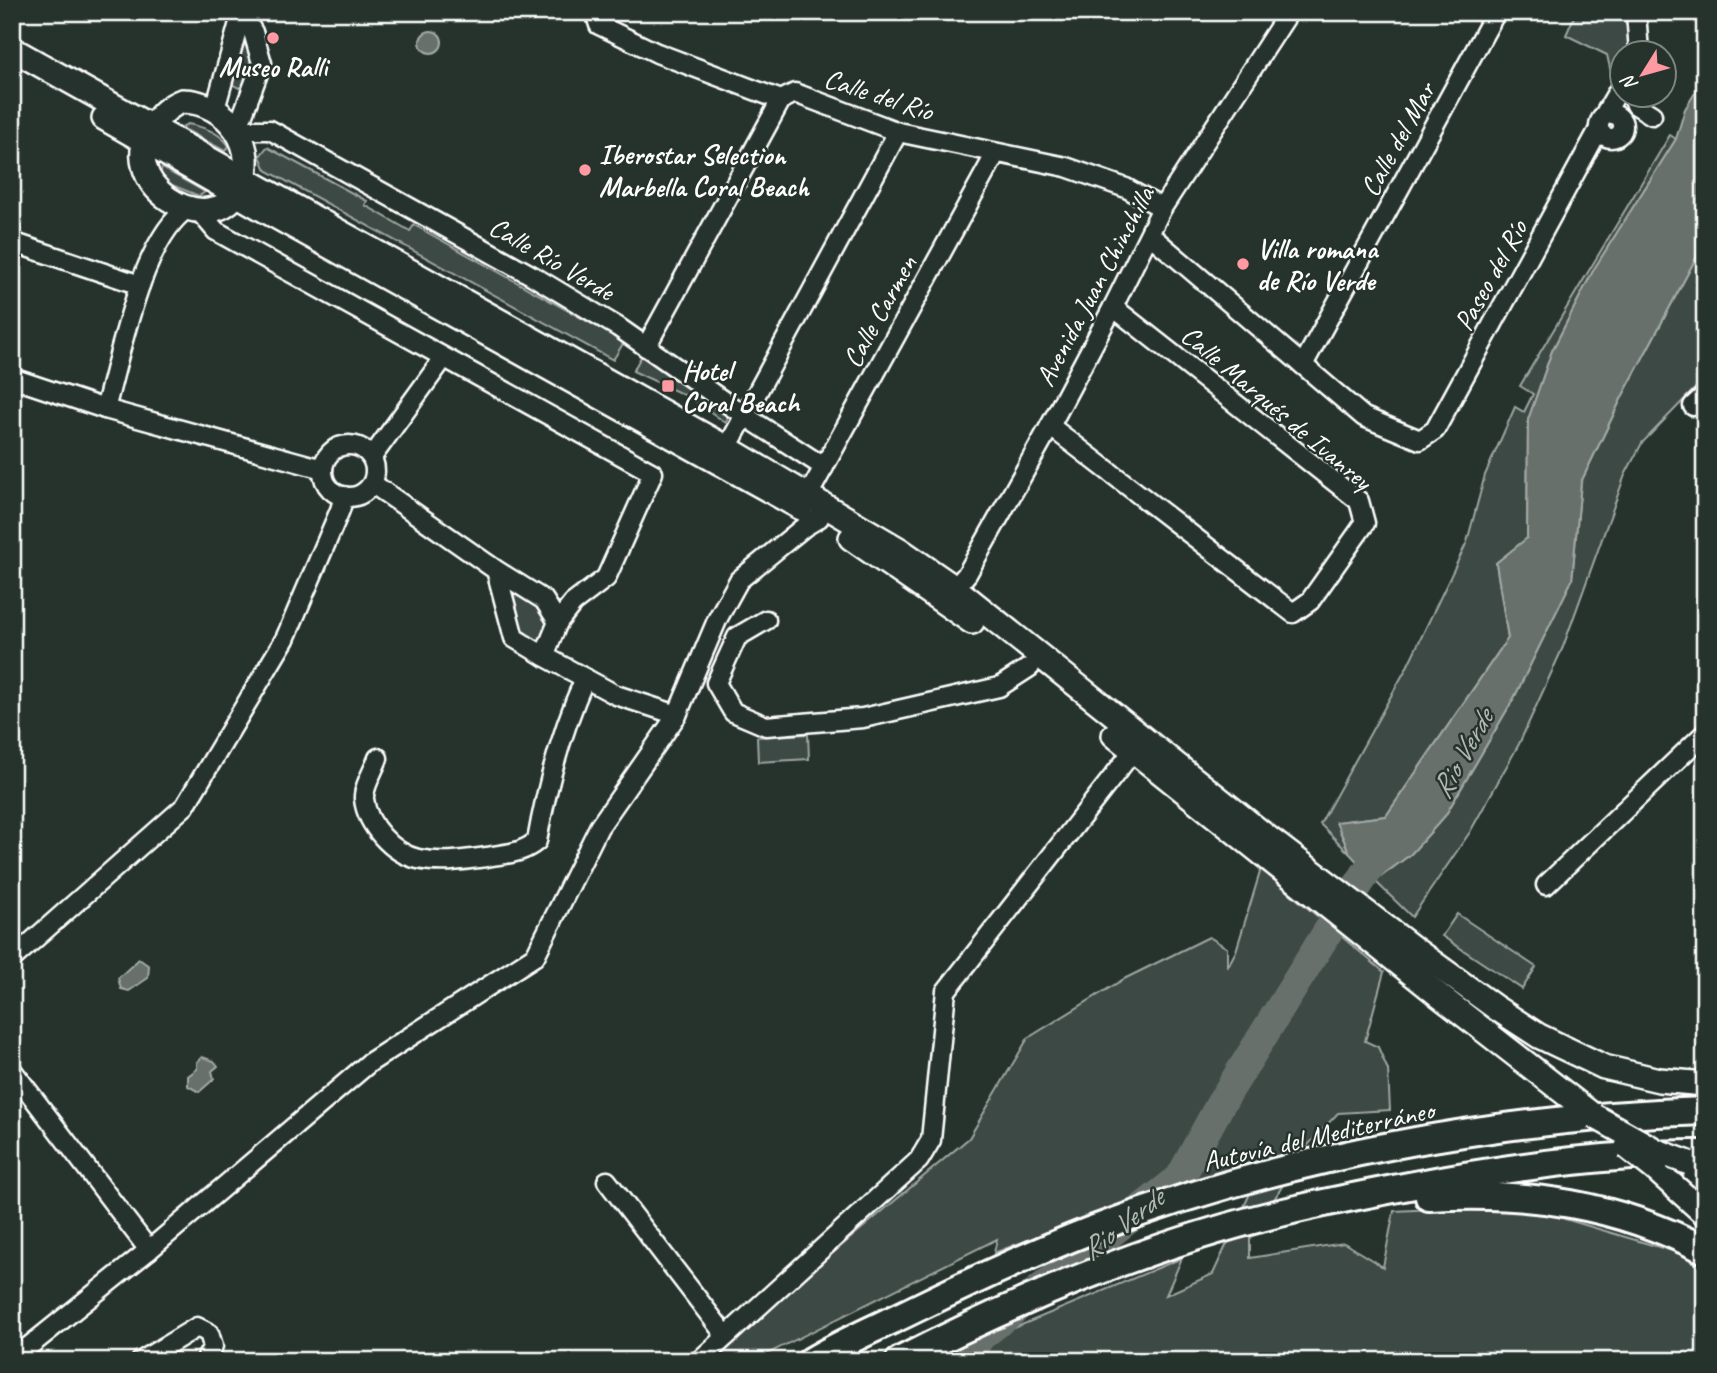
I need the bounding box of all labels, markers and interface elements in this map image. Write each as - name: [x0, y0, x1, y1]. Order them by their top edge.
- marker: Museo Ralli: [265, 30, 281, 46]
- north arrow: [1608, 38, 1678, 108]
- place label: Museo Ralli: [219, 49, 331, 84]
- street label: Calle del Río: [820, 60, 940, 129]
- text: N: [1615, 69, 1643, 96]
- street label: Calle del Mar: [1352, 74, 1444, 202]
- place label: Iberostar Selection Marbella Coral Beach: [599, 137, 810, 204]
- marker: Iberostar Selection Marbella Coral Beach: [577, 162, 593, 178]
- street label: Avenida Juan Chinchilla: [1027, 179, 1163, 392]
- street label: Calle Río Verde: [483, 209, 622, 309]
- street label: Paseo del Río: [1446, 212, 1536, 337]
- place label: Villa romana de Río Verde: [1257, 231, 1380, 298]
- street label: Calle Carmen: [834, 249, 925, 374]
- marker: Villa romana de Río Verde: [1235, 256, 1251, 272]
- street label: Calle Marqués de Ivanrey: [1174, 317, 1381, 499]
- place label: Hotel Coral Beach: [682, 353, 801, 420]
- marker: Hotel Coral Beach: [660, 378, 676, 394]
- water label: Rio Verde: [1422, 699, 1504, 805]
- street label: Autovía del Mediterráneo: [1199, 1091, 1440, 1179]
- water label: Rio Verde: [1073, 1177, 1175, 1268]

